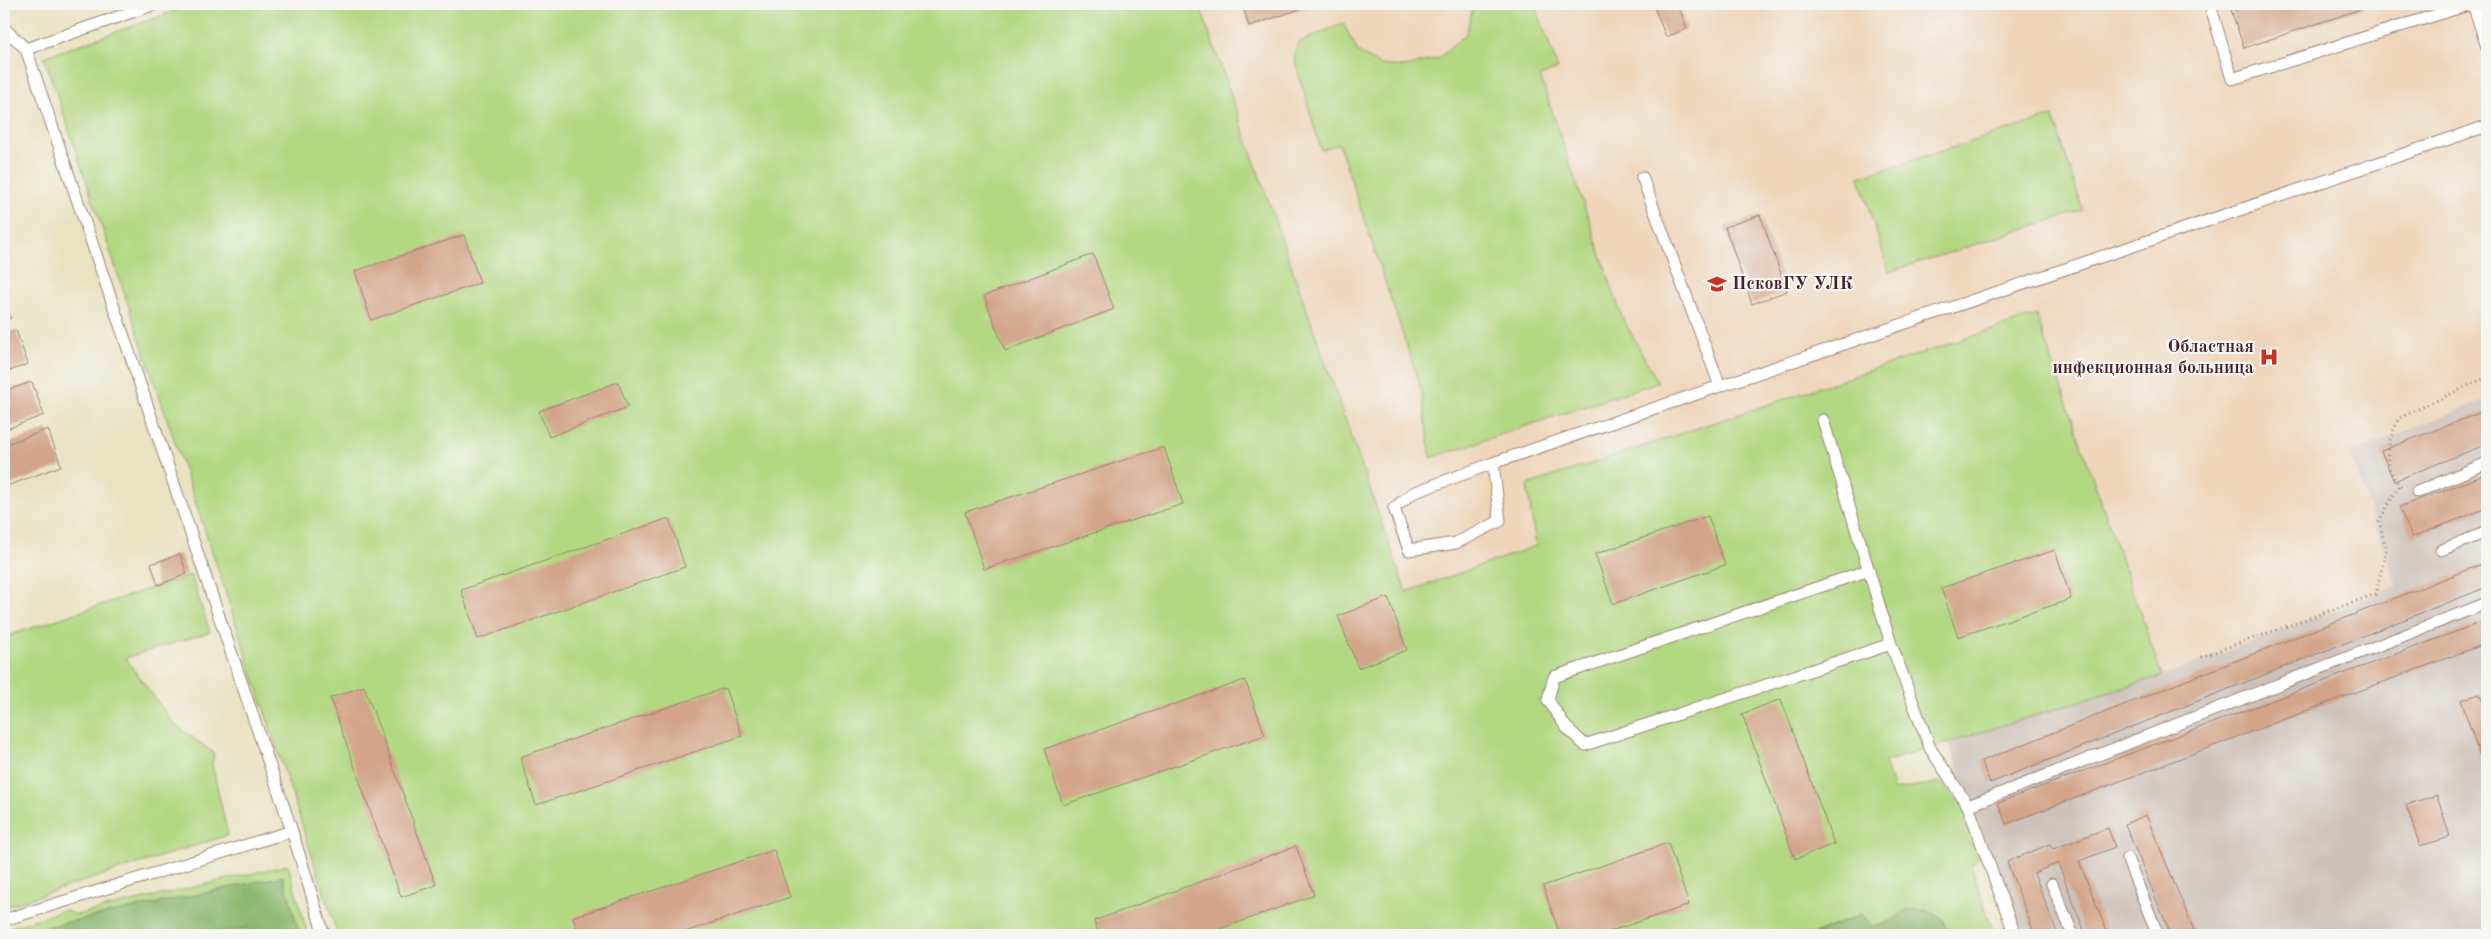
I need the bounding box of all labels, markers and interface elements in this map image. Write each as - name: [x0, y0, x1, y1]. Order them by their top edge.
- school or university icon: ПсковГУ УЛК: [1706, 273, 1728, 295]
- place label: ПсковГУ УЛК: [1732, 275, 1853, 293]
- place label: Областная инфекционная больница: [2053, 338, 2254, 378]
- hospital icon: Областная инфекционная больница: [2258, 346, 2280, 368]

